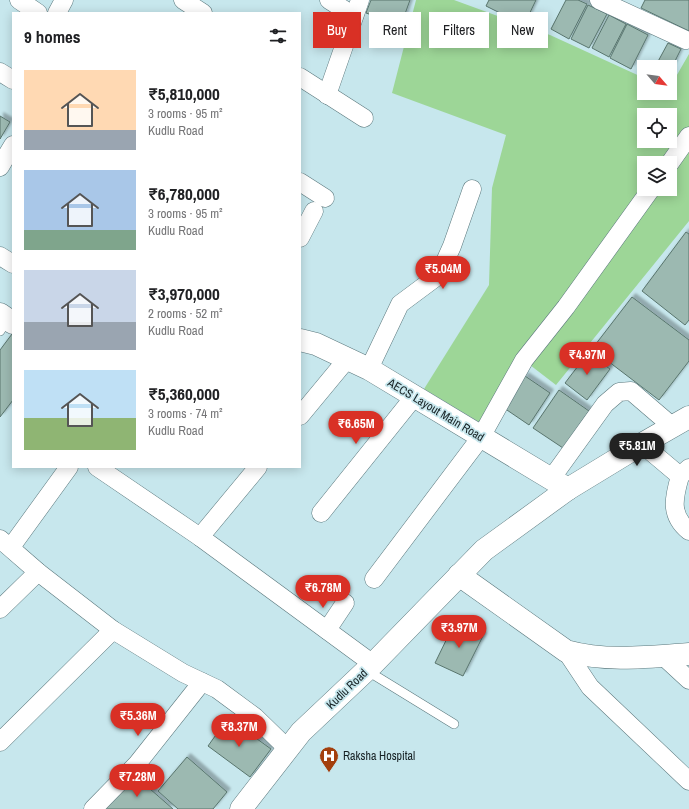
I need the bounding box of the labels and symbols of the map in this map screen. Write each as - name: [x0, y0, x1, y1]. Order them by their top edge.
- north arrow: [637, 60, 677, 100]
- pin: ₹5.04M: [410, 256, 476, 290]
- pin: ₹4.97M: [554, 342, 620, 376]
- street label: AECS Layout Main Road: [384, 374, 487, 445]
- pin: ₹6.65M: [323, 411, 389, 445]
- pin: ₹5.81M: [604, 433, 670, 467]
- pin: ₹6.78M: [290, 575, 356, 609]
- pin: ₹3.97M: [426, 615, 492, 649]
- street label: Kudlu Road: [323, 665, 371, 713]
- pin: ₹5.36M: [105, 703, 171, 737]
- pin: ₹8.37M: [206, 714, 272, 748]
- hospital icon: Raksha Hospital: [318, 745, 340, 773]
- place label: Raksha Hospital: [343, 748, 415, 764]
- pin: ₹7.28M: [104, 764, 170, 798]

